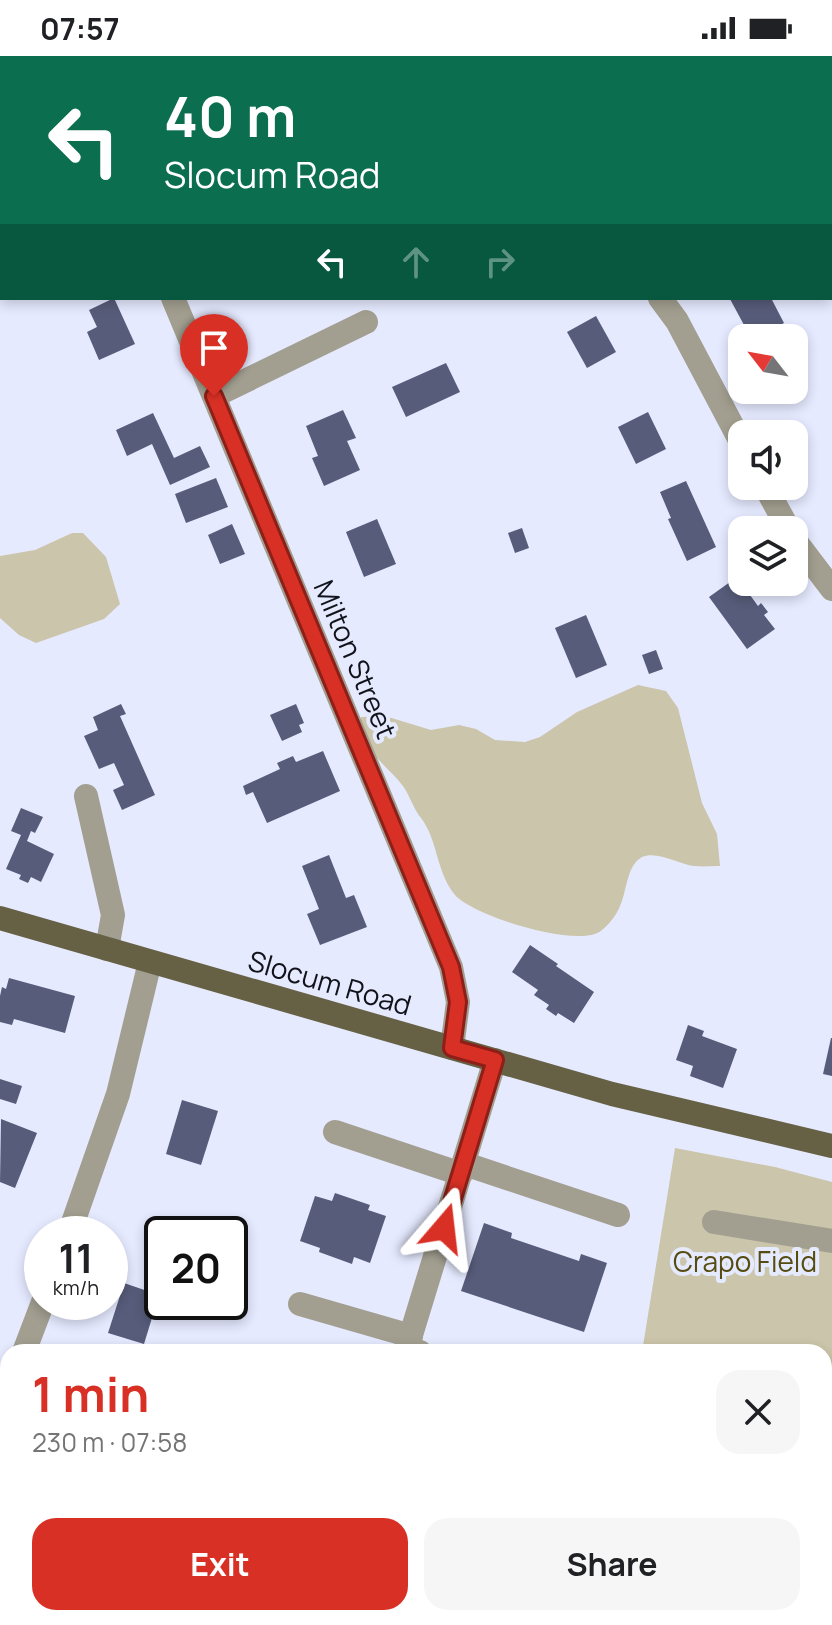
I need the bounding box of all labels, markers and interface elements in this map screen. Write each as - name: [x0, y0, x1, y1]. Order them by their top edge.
- text: 07:57: [40, 8, 120, 49]
- text: 40 m: [164, 77, 296, 154]
- icon: left: [32, 88, 136, 192]
- text: Slocum Road: [164, 150, 380, 199]
- icon: left: [310, 240, 354, 284]
- icon: ahead: [394, 240, 438, 284]
- icon: right: [478, 240, 522, 284]
- pin: [180, 314, 248, 396]
- north arrow: [728, 324, 808, 404]
- map controls: [728, 324, 808, 596]
- icon: arrive: [192, 326, 236, 370]
- button: sound: [728, 420, 808, 500]
- button: layers: [728, 516, 808, 596]
- street label: Milton Street: [306, 574, 406, 744]
- street label: Slocum Road: [244, 941, 416, 1023]
- position arrow: [402, 1186, 486, 1270]
- speed limit sign: 20: [144, 1216, 248, 1320]
- text: 11: [58, 1230, 94, 1285]
- park label: Crapo Field: [673, 1242, 817, 1280]
- text: km/h: [53, 1274, 99, 1301]
- text: 1 min: [32, 1361, 149, 1426]
- button: close: [716, 1370, 800, 1454]
- text: 230 m · 07:58: [32, 1424, 187, 1460]
- button: Exit: [32, 1518, 408, 1610]
- button: Share: [424, 1518, 800, 1610]

